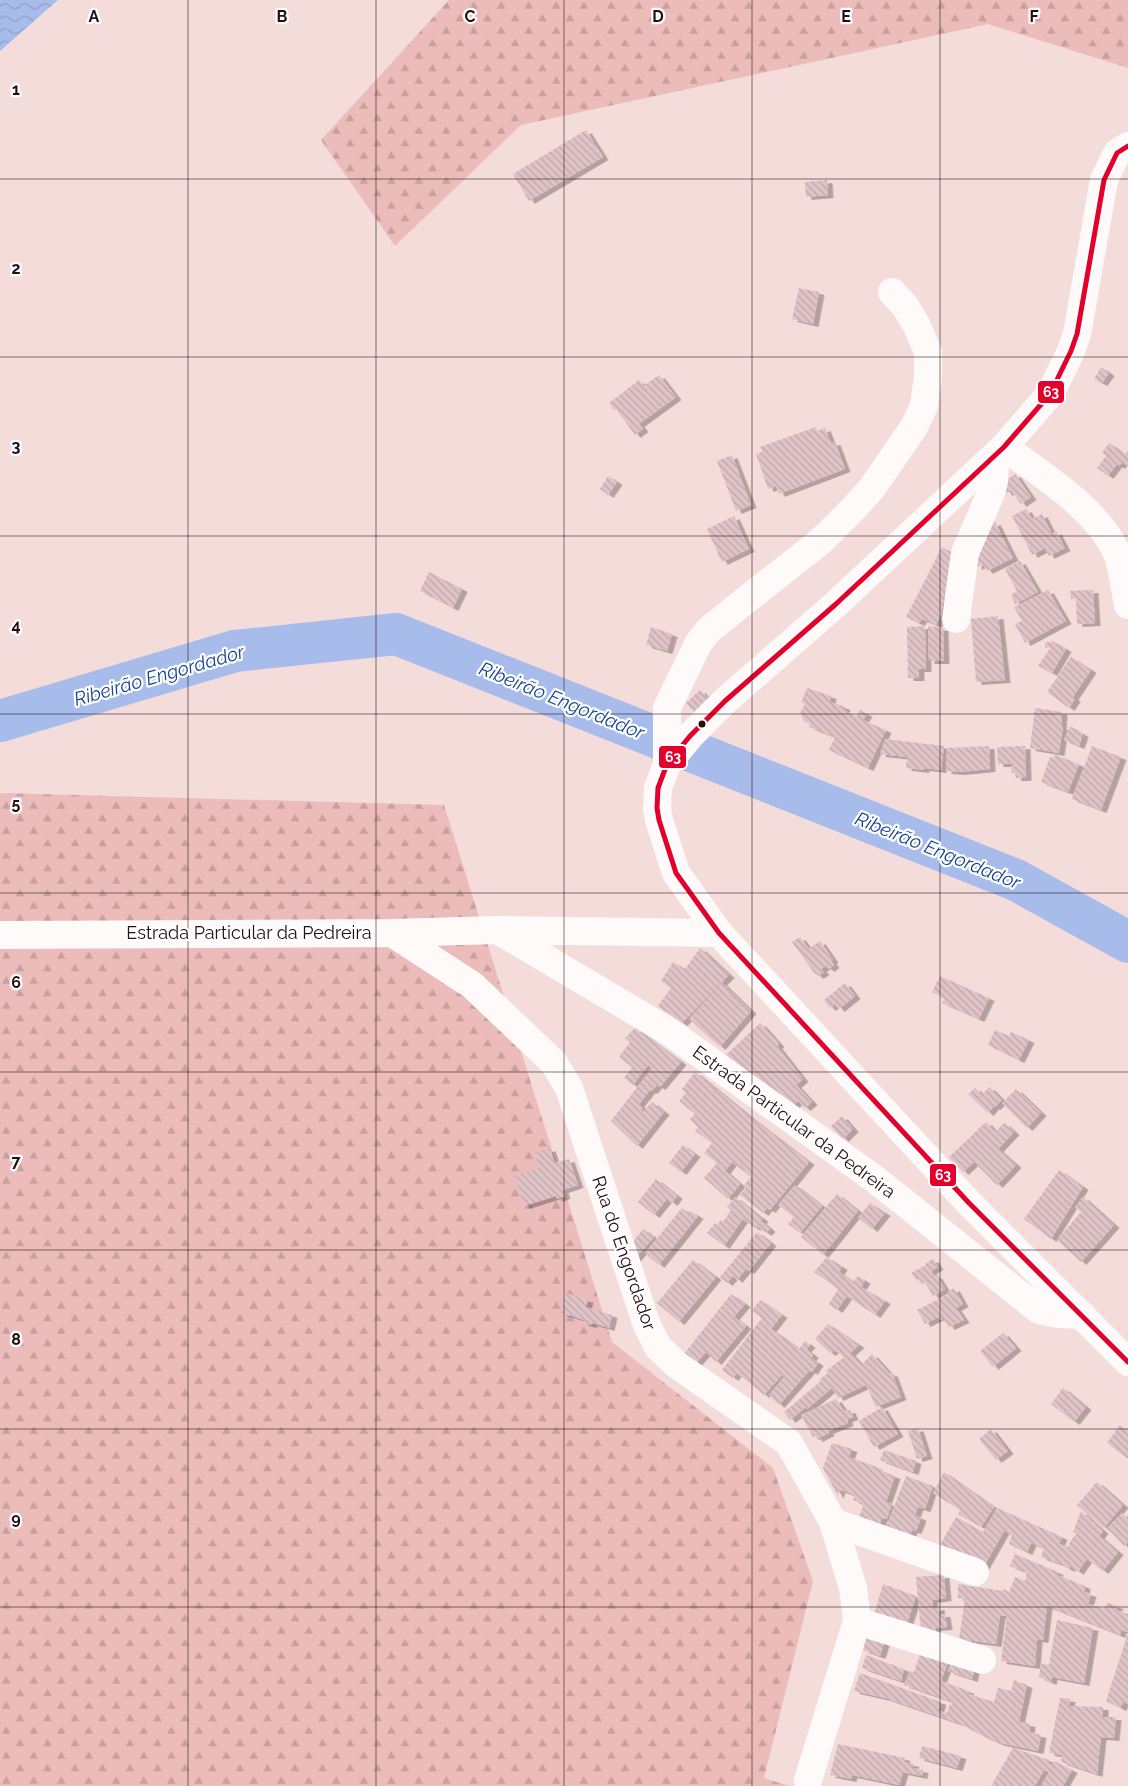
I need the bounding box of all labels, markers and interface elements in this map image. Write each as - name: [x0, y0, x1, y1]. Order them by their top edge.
- text: A: [89, 7, 100, 26]
- text: B: [277, 7, 288, 26]
- text: C: [465, 7, 476, 26]
- text: D: [652, 7, 664, 26]
- text: E: [841, 7, 851, 26]
- text: F: [1029, 7, 1039, 26]
- text: 1: [12, 80, 20, 99]
- text: 2: [11, 259, 21, 278]
- line badge: 63: [1037, 380, 1065, 404]
- text: 63: [1043, 384, 1059, 400]
- text: 3: [12, 437, 21, 456]
- text: 4: [11, 616, 21, 635]
- water label: Ribeirão Engordador: [71, 640, 248, 710]
- water label: Ribeirão Engordador: [476, 657, 649, 744]
- unlabelled marker: [697, 719, 707, 729]
- line badge: 63: [658, 745, 687, 769]
- text: 63: [665, 749, 681, 765]
- text: 5: [12, 794, 21, 813]
- water label: Ribeirão Engordador: [852, 807, 1025, 894]
- street label: Estrada Particular da Pedreira: [126, 922, 372, 943]
- text: 6: [11, 973, 21, 992]
- street label: Estrada Particular da Pedreira: [689, 1041, 900, 1202]
- text: 7: [12, 1152, 21, 1171]
- line badge: 63: [929, 1163, 957, 1187]
- text: 63: [935, 1167, 951, 1183]
- street label: Rua do Engordador: [588, 1173, 661, 1333]
- text: 8: [11, 1330, 21, 1349]
- text: 9: [11, 1509, 21, 1528]

